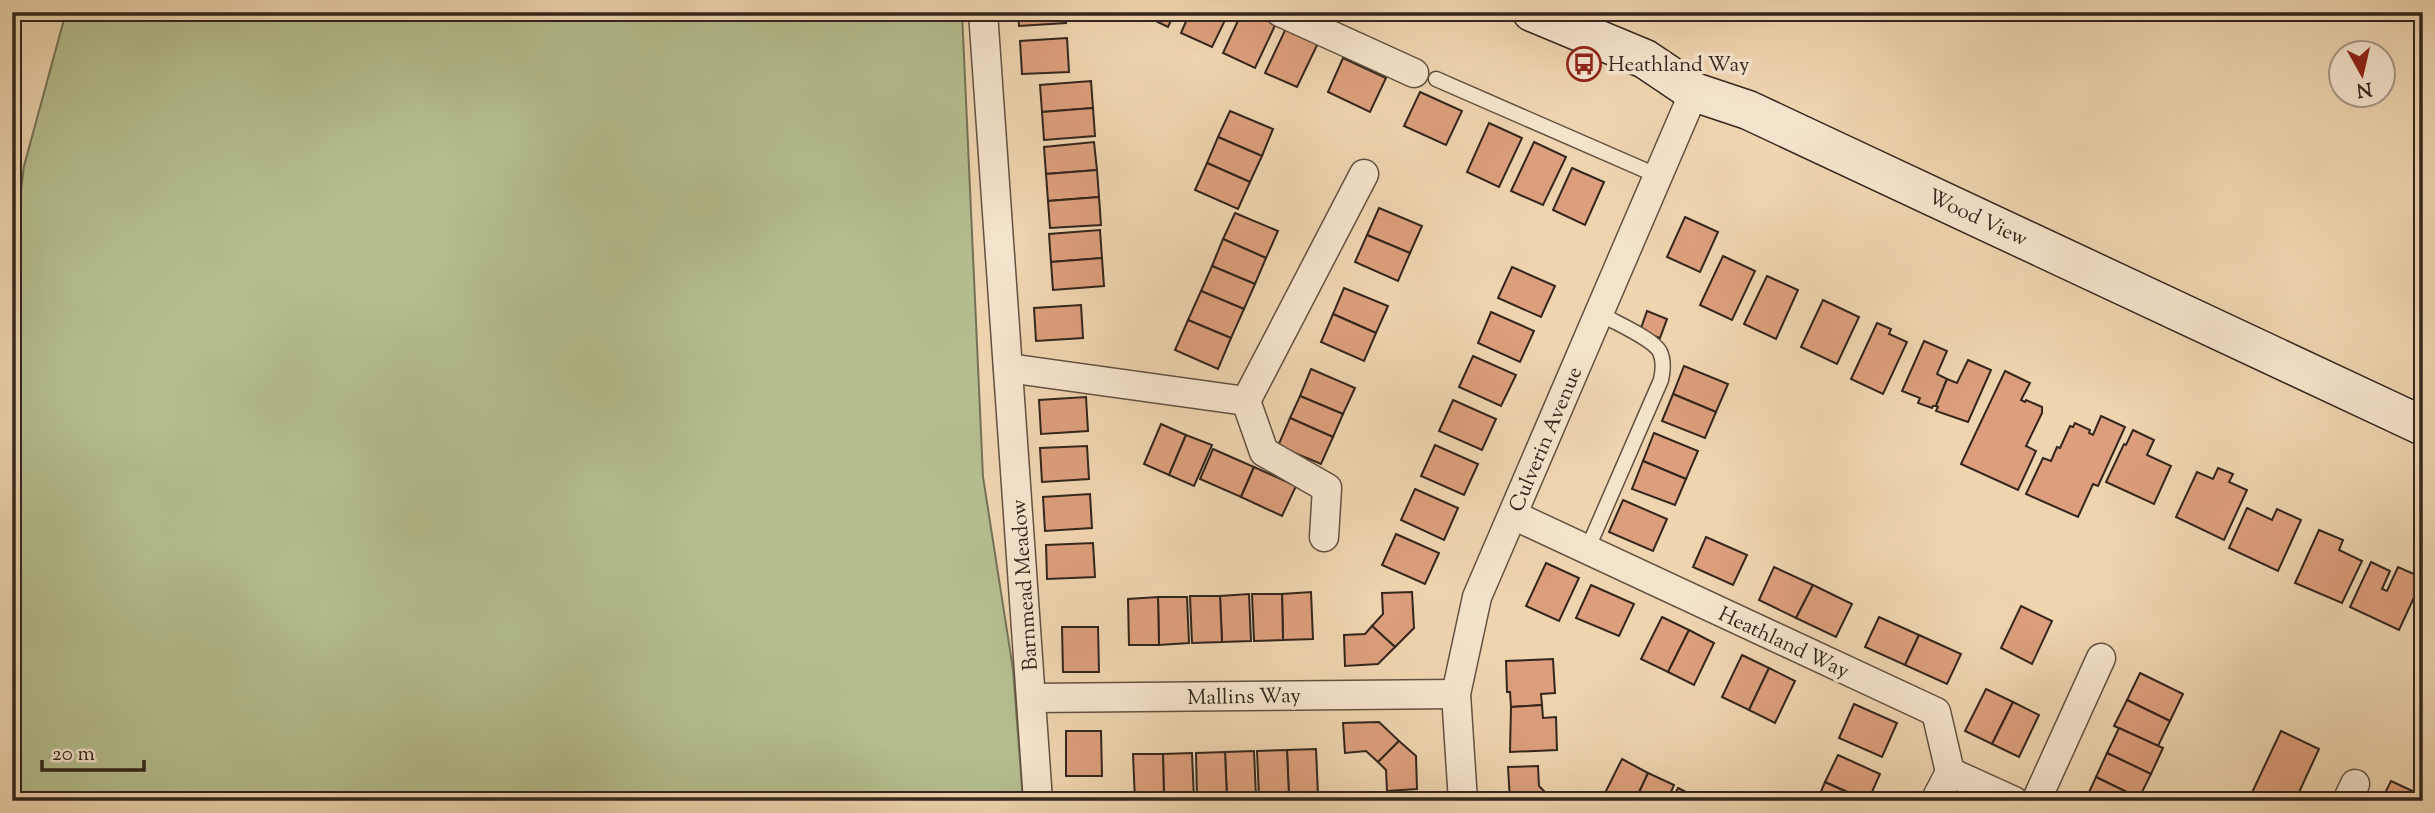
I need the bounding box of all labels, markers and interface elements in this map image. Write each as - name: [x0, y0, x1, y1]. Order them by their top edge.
- north arrow: [2326, 38, 2396, 108]
- bus stop icon: Heathland Way: [1565, 45, 1603, 83]
- place label: Heathland Way: [1608, 51, 1750, 81]
- text: N: [2355, 74, 2373, 103]
- street label: Wood View: [1922, 183, 2032, 255]
- street label: Culverin Avenue: [1503, 362, 1591, 517]
- street label: Barnmead Meadow: [1005, 498, 1047, 672]
- street label: Heathland Way: [1713, 600, 1854, 688]
- street label: Mallins Way: [1187, 682, 1302, 714]
- scale bar: [42, 729, 144, 773]
- text: 20 m: [52, 740, 95, 770]

